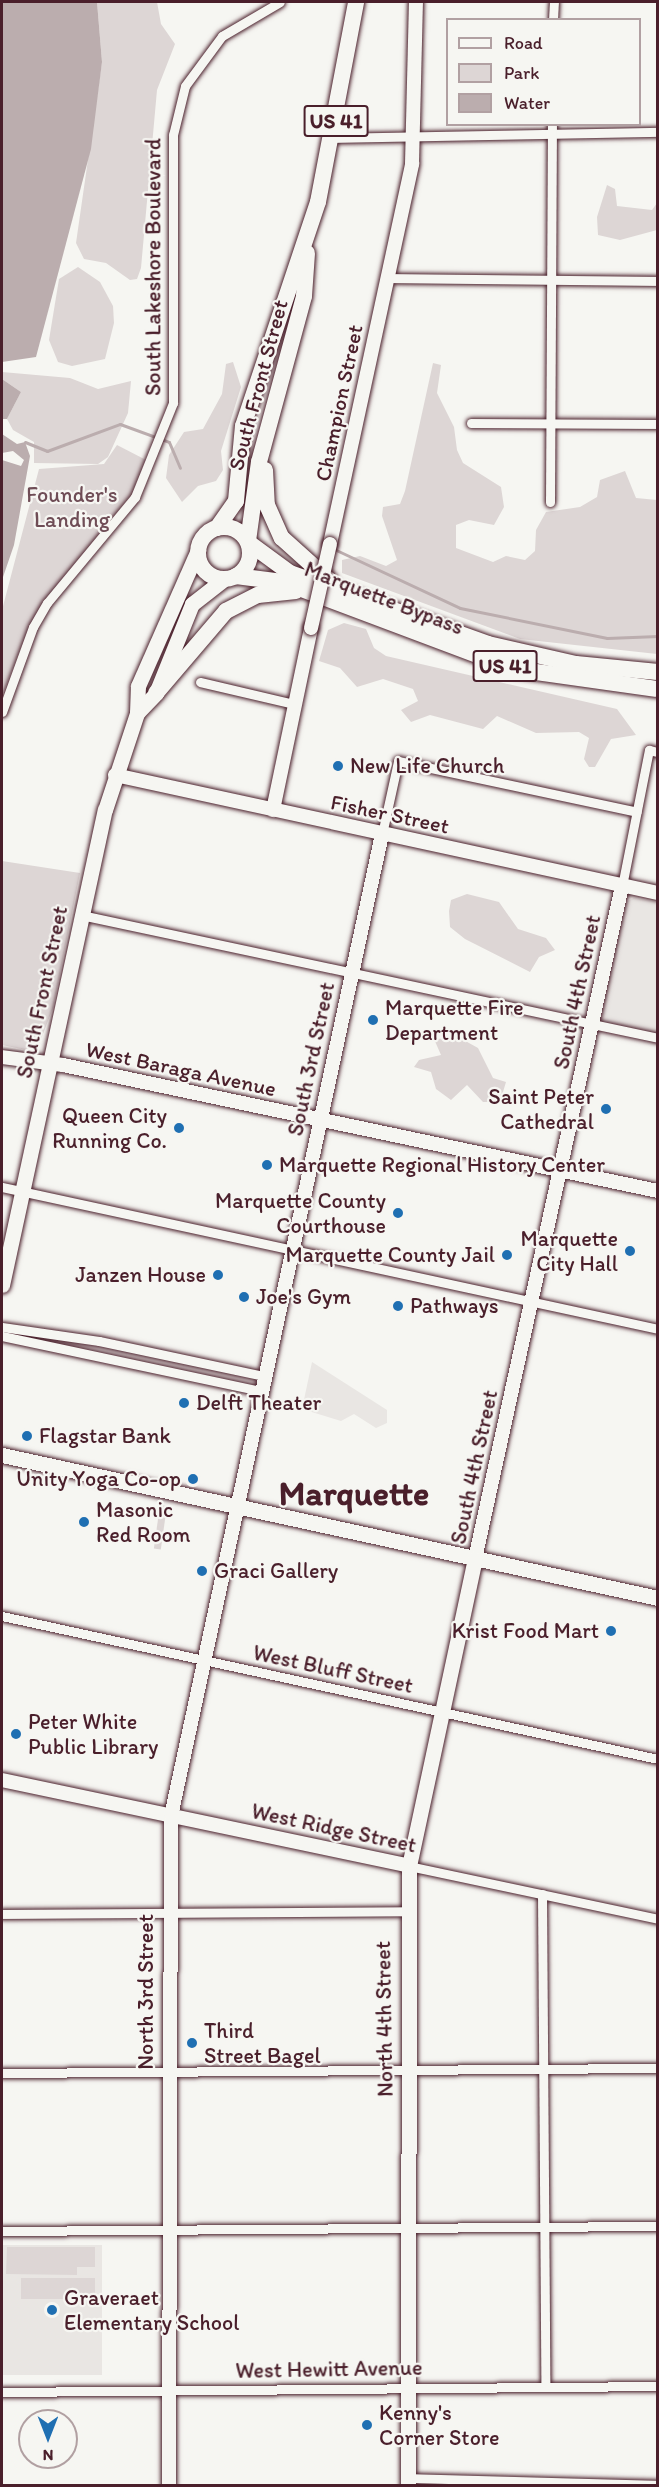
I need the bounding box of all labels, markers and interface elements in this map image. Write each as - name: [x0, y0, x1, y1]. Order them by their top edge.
- legend: [446, 18, 641, 126]
- text: Road: [504, 32, 543, 54]
- text: Park: [504, 62, 539, 84]
- text: Water: [504, 92, 550, 114]
- road number: US 41: [303, 103, 369, 139]
- street label: South Lakeshore Boulevard: [140, 138, 166, 396]
- street label: South Front Street: [223, 297, 293, 473]
- street label: Champion Street: [310, 322, 368, 484]
- park label: Founder's Landing: [26, 481, 118, 532]
- street label: Marquette Bypass: [300, 555, 468, 641]
- road number: US 41: [472, 648, 538, 684]
- place label: New Life Church: [350, 753, 504, 779]
- marker: New Life Church: [331, 759, 345, 773]
- street label: Fisher Street: [328, 789, 452, 839]
- street label: South Front Street: [11, 904, 73, 1080]
- street label: South 4th Street: [548, 913, 606, 1071]
- street label: South 3rd Street: [282, 980, 340, 1138]
- place label: Marquette Fire Department: [385, 994, 524, 1046]
- marker: Marquette Fire Department: [366, 1013, 380, 1027]
- street label: West Baraga Avenue: [84, 1036, 278, 1102]
- place label: Saint Peter Cathedral: [490, 1083, 594, 1134]
- place label: Queen City Running Co.: [52, 1102, 167, 1154]
- marker: Saint Peter Cathedral: [599, 1102, 613, 1116]
- marker: Queen City Running Co.: [172, 1121, 186, 1135]
- place label: Marquette Regional History Center: [279, 1152, 606, 1178]
- marker: Marquette Regional History Center: [260, 1158, 274, 1172]
- place label: Marquette County Courthouse: [215, 1187, 386, 1238]
- marker: Marquette County Courthouse: [391, 1206, 405, 1220]
- place label: Marquette City Hall: [520, 1225, 618, 1276]
- place label: Marquette County Jail: [286, 1242, 495, 1268]
- marker: Marquette City Hall: [623, 1244, 637, 1258]
- marker: Marquette County Jail: [500, 1248, 514, 1262]
- place label: Janzen House: [75, 1262, 206, 1288]
- marker: Janzen House: [211, 1268, 225, 1282]
- place label: Joe's Gym: [256, 1284, 350, 1310]
- marker: Joe's Gym: [237, 1290, 251, 1304]
- place label: Pathways: [410, 1293, 499, 1319]
- marker: Pathways: [391, 1299, 405, 1313]
- street label: South 4th Street: [445, 1388, 503, 1546]
- place label: Delft Theater: [196, 1390, 321, 1416]
- marker: Delft Theater: [177, 1396, 191, 1410]
- place label: Flagstar Bank: [39, 1423, 171, 1449]
- marker: Flagstar Bank: [20, 1429, 34, 1443]
- place label: Unity Yoga Co-op: [18, 1466, 181, 1492]
- marker: Unity Yoga Co-op: [186, 1472, 200, 1486]
- district label: Marquette: [279, 1474, 429, 1514]
- place label: Masonic Red Room: [96, 1496, 191, 1548]
- marker: Masonic Red Room: [77, 1515, 91, 1529]
- place label: Graci Gallery: [214, 1558, 339, 1584]
- marker: Graci Gallery: [195, 1564, 209, 1578]
- place label: Krist Food Mart: [452, 1618, 599, 1644]
- marker: Krist Food Mart: [604, 1624, 618, 1638]
- street label: West Bluff Street: [250, 1639, 416, 1699]
- place label: Peter White Public Library: [28, 1708, 158, 1760]
- marker: Peter White Public Library: [9, 1727, 23, 1741]
- street label: West Ridge Street: [249, 1798, 419, 1858]
- street label: North 3rd Street: [133, 1914, 159, 2070]
- street label: North 4th Street: [369, 1941, 399, 2097]
- place label: Third Street Bagel: [204, 2017, 321, 2068]
- marker: Third Street Bagel: [185, 2036, 199, 2050]
- place label: Graveraet Elementary School: [64, 2284, 239, 2336]
- marker: Graveraet Elementary School: [45, 2303, 59, 2317]
- street label: West Hewitt Avenue: [235, 2354, 423, 2384]
- place label: Kenny's Corner Store: [379, 2399, 500, 2450]
- north arrow: [18, 2409, 78, 2469]
- marker: Kenny's Corner Store: [360, 2418, 374, 2432]
- text: N: [43, 2446, 53, 2465]

